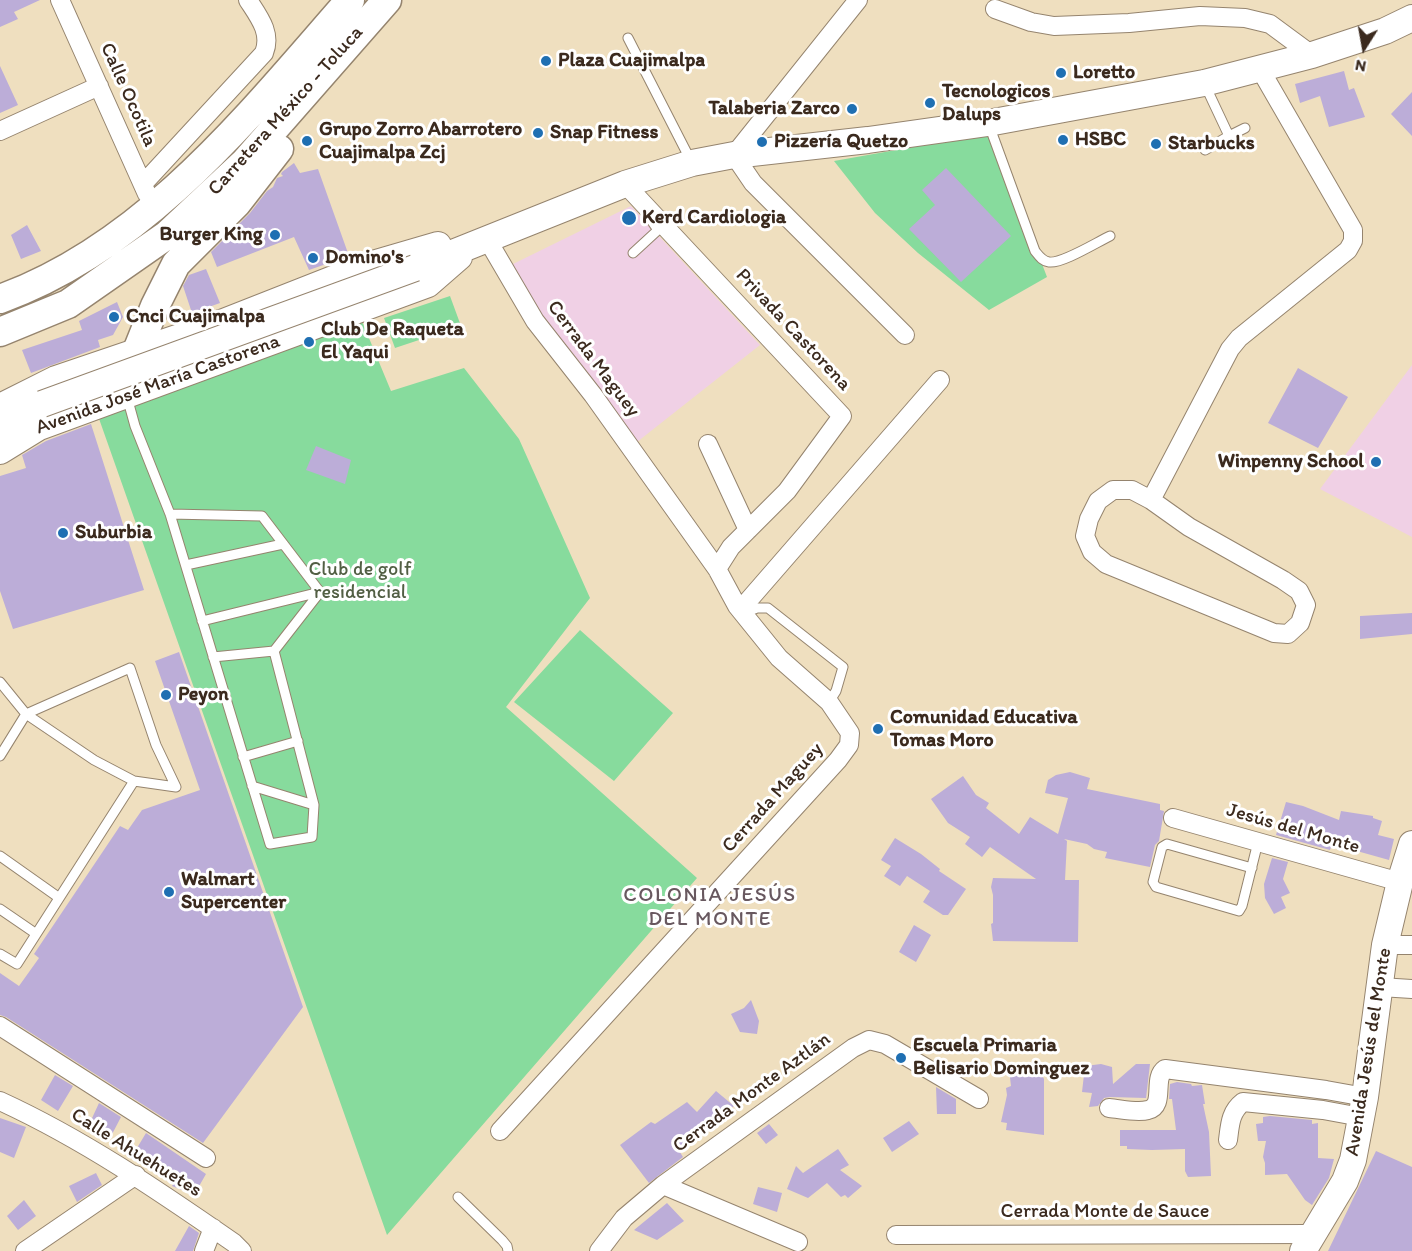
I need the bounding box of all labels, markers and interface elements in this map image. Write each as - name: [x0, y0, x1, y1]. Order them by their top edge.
- north arrow: [1334, 18, 1394, 78]
- street label: Carretera México - Toluca: [203, 21, 369, 201]
- street label: Calle Ocotila: [94, 39, 162, 151]
- place label: Plaza Cuajimalpa: [558, 49, 705, 73]
- marker: Plaza Cuajimalpa: [539, 54, 553, 68]
- text: N: [1353, 56, 1368, 77]
- place label: Loretto: [1073, 61, 1135, 85]
- marker: Loretto: [1054, 66, 1068, 80]
- place label: Tecnologicos Dalups: [942, 80, 1050, 127]
- marker: Tecnologicos Dalups: [923, 96, 937, 110]
- place label: Talaberia Zarco: [708, 97, 840, 121]
- marker: Talaberia Zarco: [845, 102, 859, 116]
- place label: Grupo Zorro Abarrotero Cuajimalpa Zcj: [319, 118, 522, 165]
- place label: Snap Fitness: [550, 121, 658, 145]
- marker: Snap Fitness: [531, 126, 545, 140]
- place label: HSBC: [1075, 128, 1126, 152]
- place label: Pizzería Quetzo: [774, 130, 908, 154]
- place label: Starbucks: [1168, 132, 1255, 156]
- marker: HSBC: [1056, 133, 1070, 147]
- marker: Grupo Zorro Abarrotero Cuajimalpa Zcj: [300, 134, 314, 148]
- marker: Pizzería Quetzo: [755, 135, 769, 149]
- marker: Starbucks: [1149, 137, 1163, 151]
- place label: Kerd Cardiologia: [642, 206, 786, 230]
- marker: Kerd Cardiologia: [620, 209, 638, 227]
- place label: Burger King: [160, 223, 263, 247]
- marker: Burger King: [268, 228, 282, 242]
- place label: Domino's: [325, 246, 404, 270]
- marker: Domino's: [306, 251, 320, 265]
- street label: Privada Castorena: [730, 264, 856, 396]
- street label: Cerrada Maguey: [541, 296, 645, 422]
- place label: Cnci Cuajimalpa: [126, 305, 265, 329]
- marker: Cnci Cuajimalpa: [107, 310, 121, 324]
- place label: Club De Raqueta El Yaqui: [321, 318, 464, 365]
- street label: Avenida José María Castorena: [33, 330, 283, 440]
- marker: Club De Raqueta El Yaqui: [302, 335, 316, 349]
- place label: Winpenny School: [1218, 450, 1364, 474]
- marker: Winpenny School: [1369, 455, 1383, 469]
- place label: Suburbia: [75, 521, 152, 545]
- marker: Suburbia: [56, 526, 70, 540]
- park label: Club de golf residencial: [308, 558, 412, 605]
- place label: Peyon: [178, 683, 229, 707]
- marker: Peyon: [159, 688, 173, 702]
- place label: Comunidad Educativa Tomas Moro: [890, 706, 1078, 753]
- marker: Comunidad Educativa Tomas Moro: [871, 722, 885, 736]
- street label: Cerrada Maguey: [717, 738, 829, 858]
- street label: Jesús del Monte: [1224, 799, 1362, 859]
- place label: Walmart Supercenter: [181, 868, 286, 915]
- district label: COLONIA JESÚS DEL MONTE: [623, 883, 797, 933]
- marker: Walmart Supercenter: [162, 885, 176, 899]
- street label: Avenida Jesús del Monte: [1341, 946, 1397, 1158]
- street label: Cerrada Monte Aztlán: [668, 1028, 836, 1158]
- place label: Escuela Primaria Belisario Dominguez: [913, 1034, 1089, 1081]
- marker: Escuela Primaria Belisario Dominguez: [894, 1051, 908, 1065]
- street label: Calle Ahuehuetes: [66, 1103, 206, 1203]
- street label: Cerrada Monte de Sauce: [1001, 1200, 1209, 1224]

